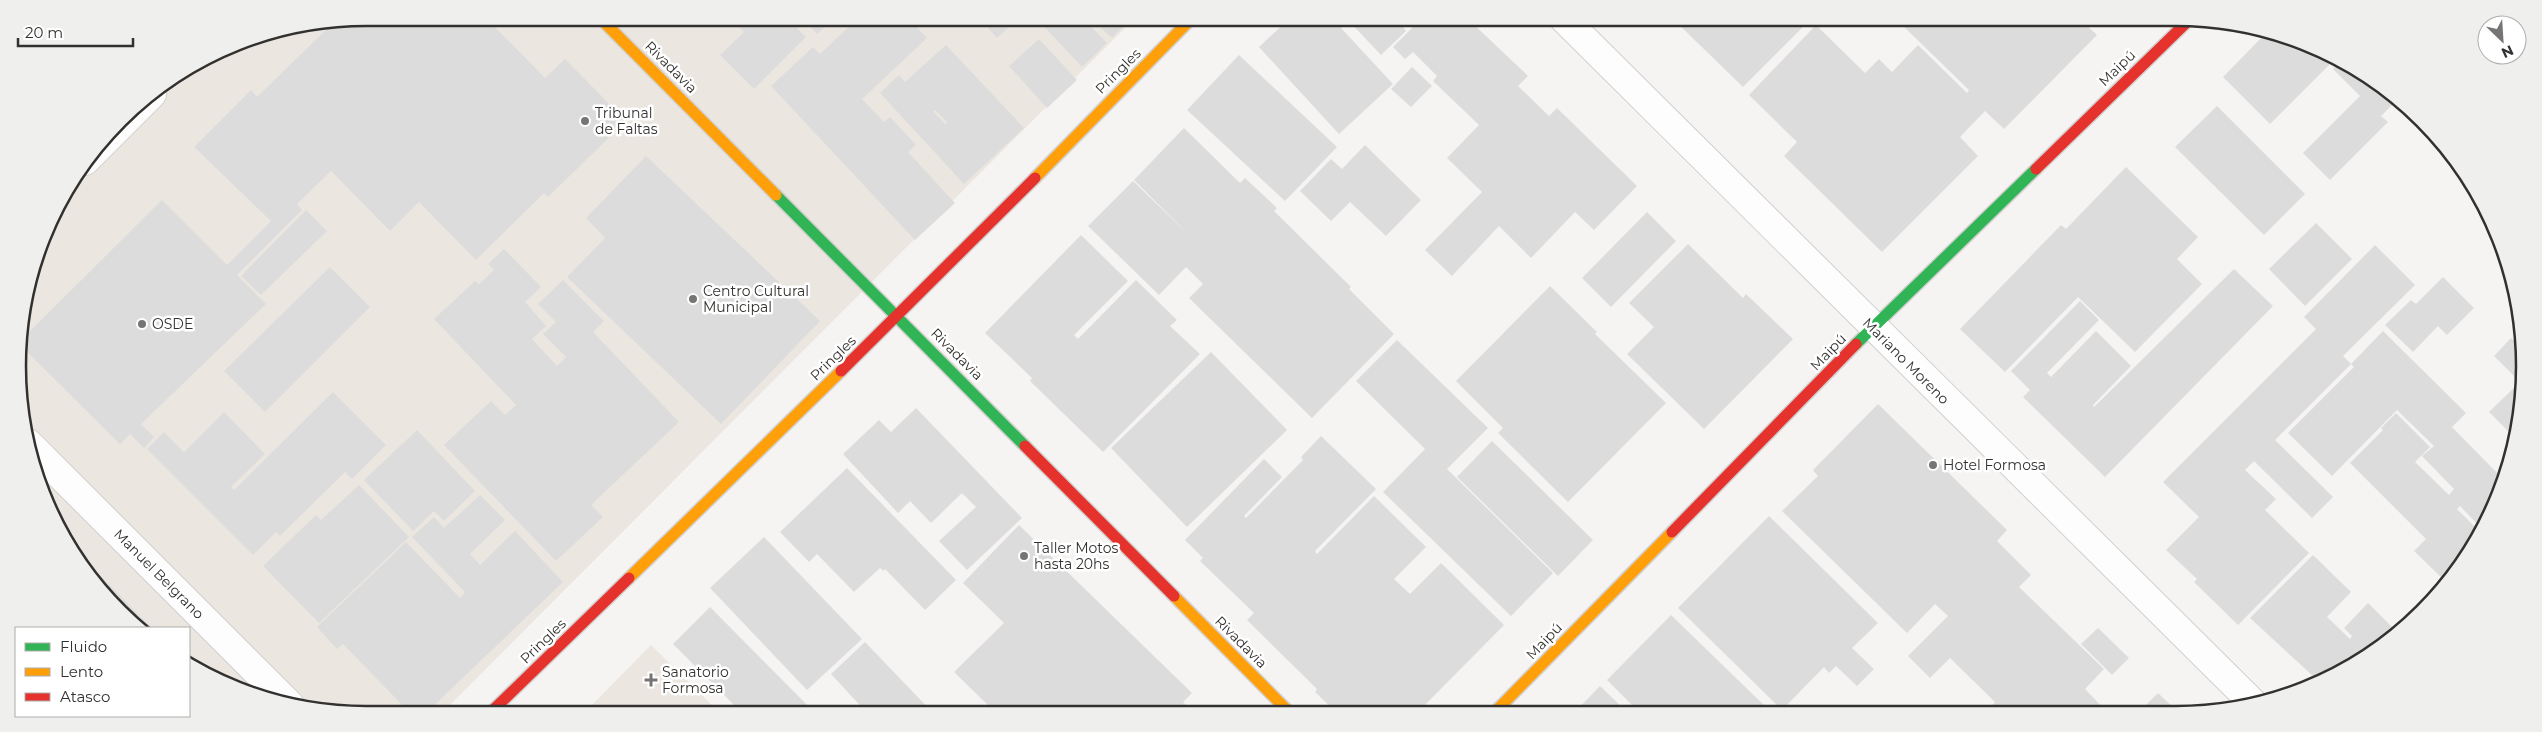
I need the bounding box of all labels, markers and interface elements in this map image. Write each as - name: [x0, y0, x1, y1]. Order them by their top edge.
- scale bar: [18, 15, 132, 47]
- north arrow: [2477, 15, 2527, 65]
- text: 20 m: [25, 23, 63, 42]
- street label: Rivadavia: [641, 37, 701, 97]
- text: N: [2499, 41, 2516, 62]
- street label: Pringles: [1091, 44, 1145, 98]
- street label: Maipú: [2095, 46, 2139, 90]
- place label: Tribunal de Faltas: [595, 104, 658, 138]
- marker: Tribunal de Faltas: [579, 115, 591, 127]
- place label: Centro Cultural Municipal: [703, 282, 809, 316]
- marker: Centro Cultural Municipal: [687, 293, 699, 305]
- street label: Mariano Moreno: [1859, 314, 1953, 408]
- place label: OSDE: [152, 315, 193, 333]
- marker: OSDE: [136, 318, 148, 330]
- street label: Rivadavia: [927, 324, 987, 384]
- street label: Maipú: [1806, 330, 1850, 374]
- street label: Pringles: [806, 332, 860, 384]
- place label: Hotel Formosa: [1943, 456, 2046, 474]
- marker: Hotel Formosa: [1927, 459, 1939, 471]
- street label: Manuel Belgrano: [110, 525, 208, 623]
- place label: Taller Motos hasta 20hs: [1034, 539, 1119, 573]
- marker: Taller Motos hasta 20hs: [1018, 550, 1030, 562]
- street label: Rivadavia: [1211, 612, 1271, 672]
- street label: Pringles: [516, 615, 570, 667]
- street label: Maipú: [1522, 619, 1566, 663]
- legend: [15, 627, 190, 717]
- text: Fluido: [60, 637, 107, 656]
- text: Lento: [60, 662, 103, 681]
- place label: Sanatorio Formosa: [662, 663, 729, 697]
- marker: Sanatorio Formosa: [644, 673, 658, 687]
- text: Atasco: [60, 687, 110, 706]

